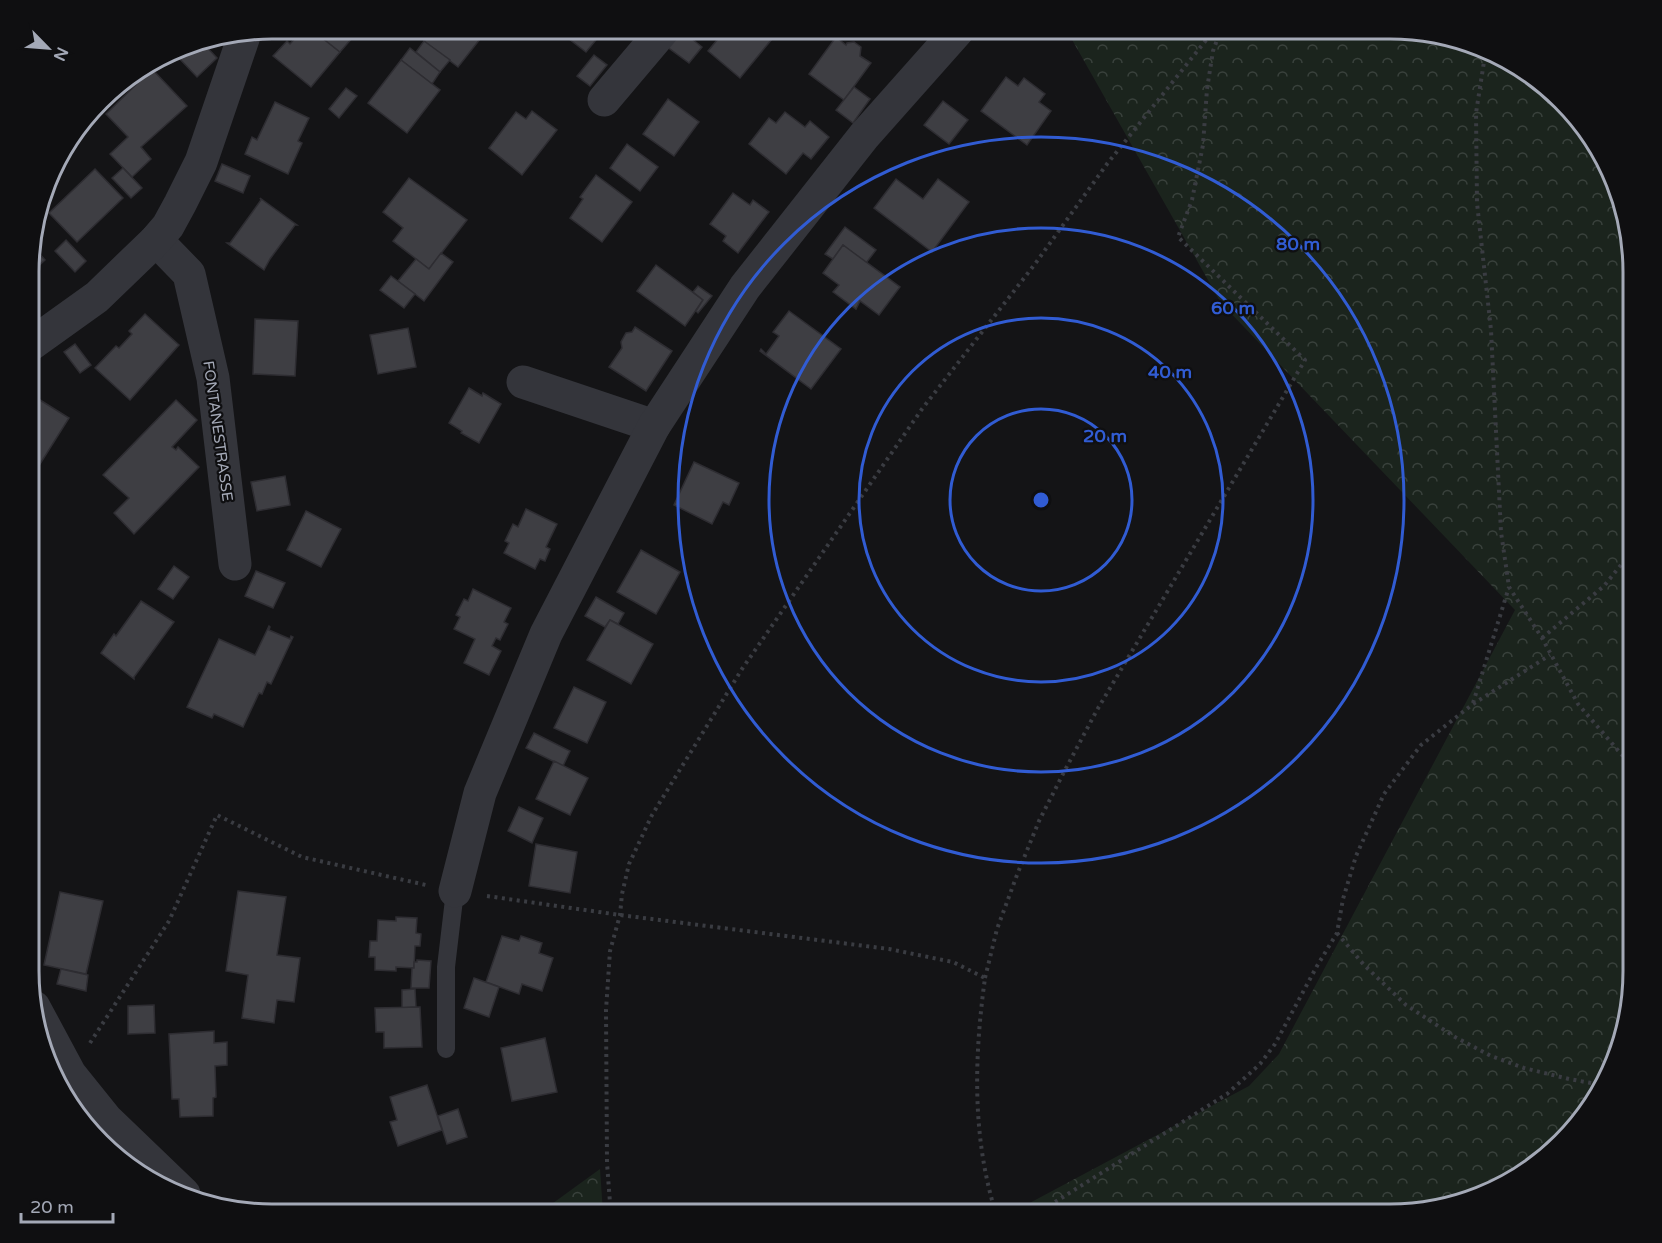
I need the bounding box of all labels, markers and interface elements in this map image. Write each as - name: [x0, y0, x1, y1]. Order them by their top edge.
- north arrow: [18, 18, 78, 78]
- text: N: [49, 44, 72, 64]
- text: 80 m: [1276, 233, 1320, 255]
- text: 60 m: [1211, 297, 1255, 319]
- street label: FONTANESTRASSE: [199, 360, 237, 502]
- text: 40 m: [1148, 361, 1192, 383]
- text: 20 m: [1083, 425, 1127, 447]
- centre of rings: [1031, 490, 1051, 510]
- scale bar: [21, 1186, 112, 1224]
- text: 20 m: [30, 1196, 74, 1218]

